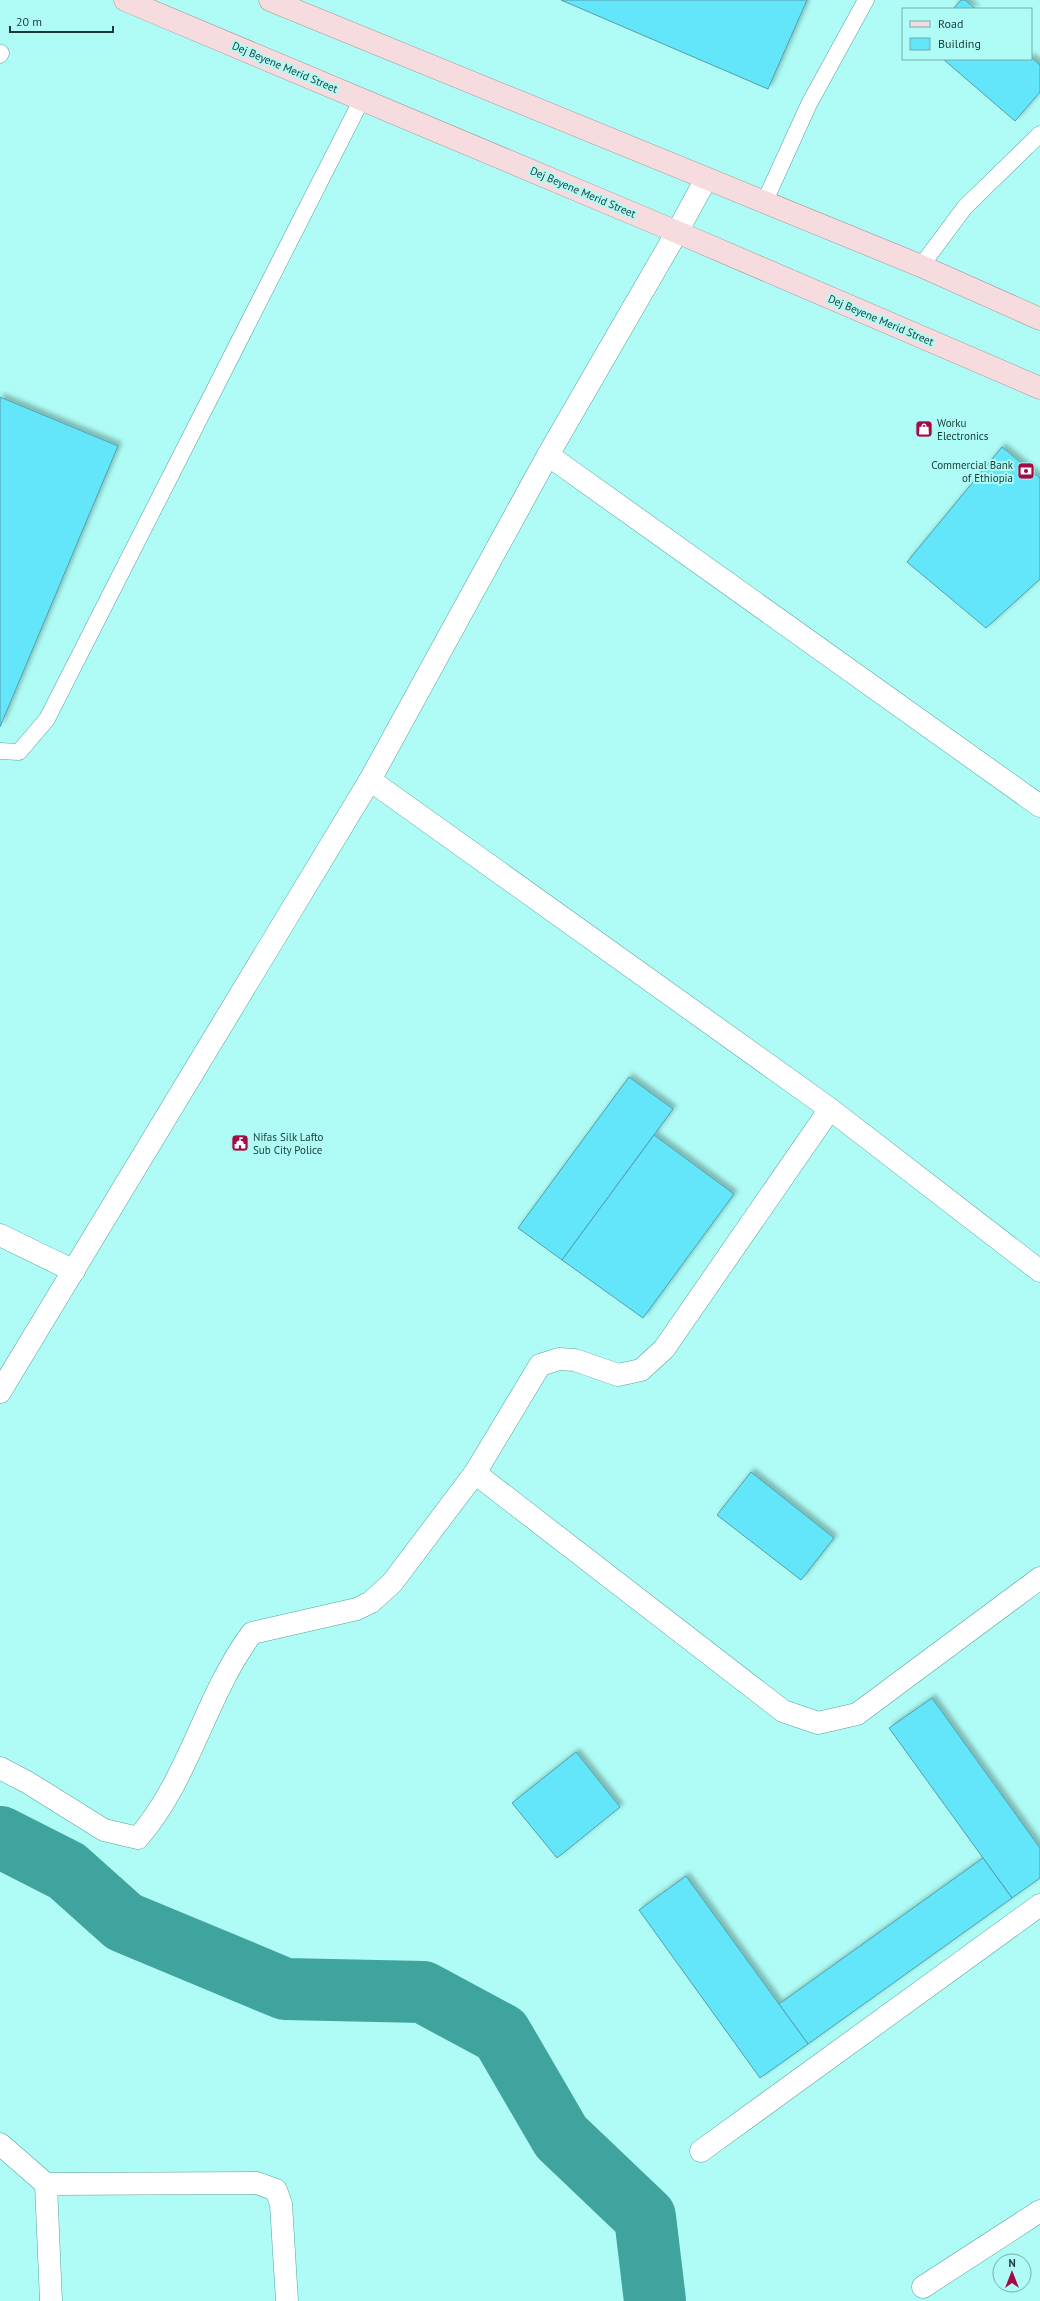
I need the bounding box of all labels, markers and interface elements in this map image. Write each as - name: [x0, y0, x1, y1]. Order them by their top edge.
- scale bar: [10, 8, 113, 34]
- legend: [902, 8, 1032, 60]
- text: 20 m: [16, 14, 42, 29]
- text: Road: [938, 16, 963, 31]
- text: Building: [938, 36, 981, 51]
- street label: Dej Beyene Merid Street: [230, 38, 340, 96]
- street label: Dej Beyene Merid Street: [528, 163, 638, 221]
- street label: Dej Beyene Merid Street: [826, 291, 936, 349]
- place label: Worku Electronics: [937, 416, 989, 443]
- shop icon: Worku Electronics: [914, 419, 934, 439]
- place label: Commercial Bank of Ethiopia: [931, 458, 1014, 485]
- bank icon: Commercial Bank of Ethiopia: [1016, 461, 1036, 481]
- place label: Nifas Silk Lafto Sub City Police: [253, 1130, 324, 1157]
- public building icon: Nifas Silk Lafto Sub City Police: [230, 1133, 250, 1153]
- north arrow: [992, 2253, 1032, 2293]
- text: N: [1008, 2256, 1016, 2270]

